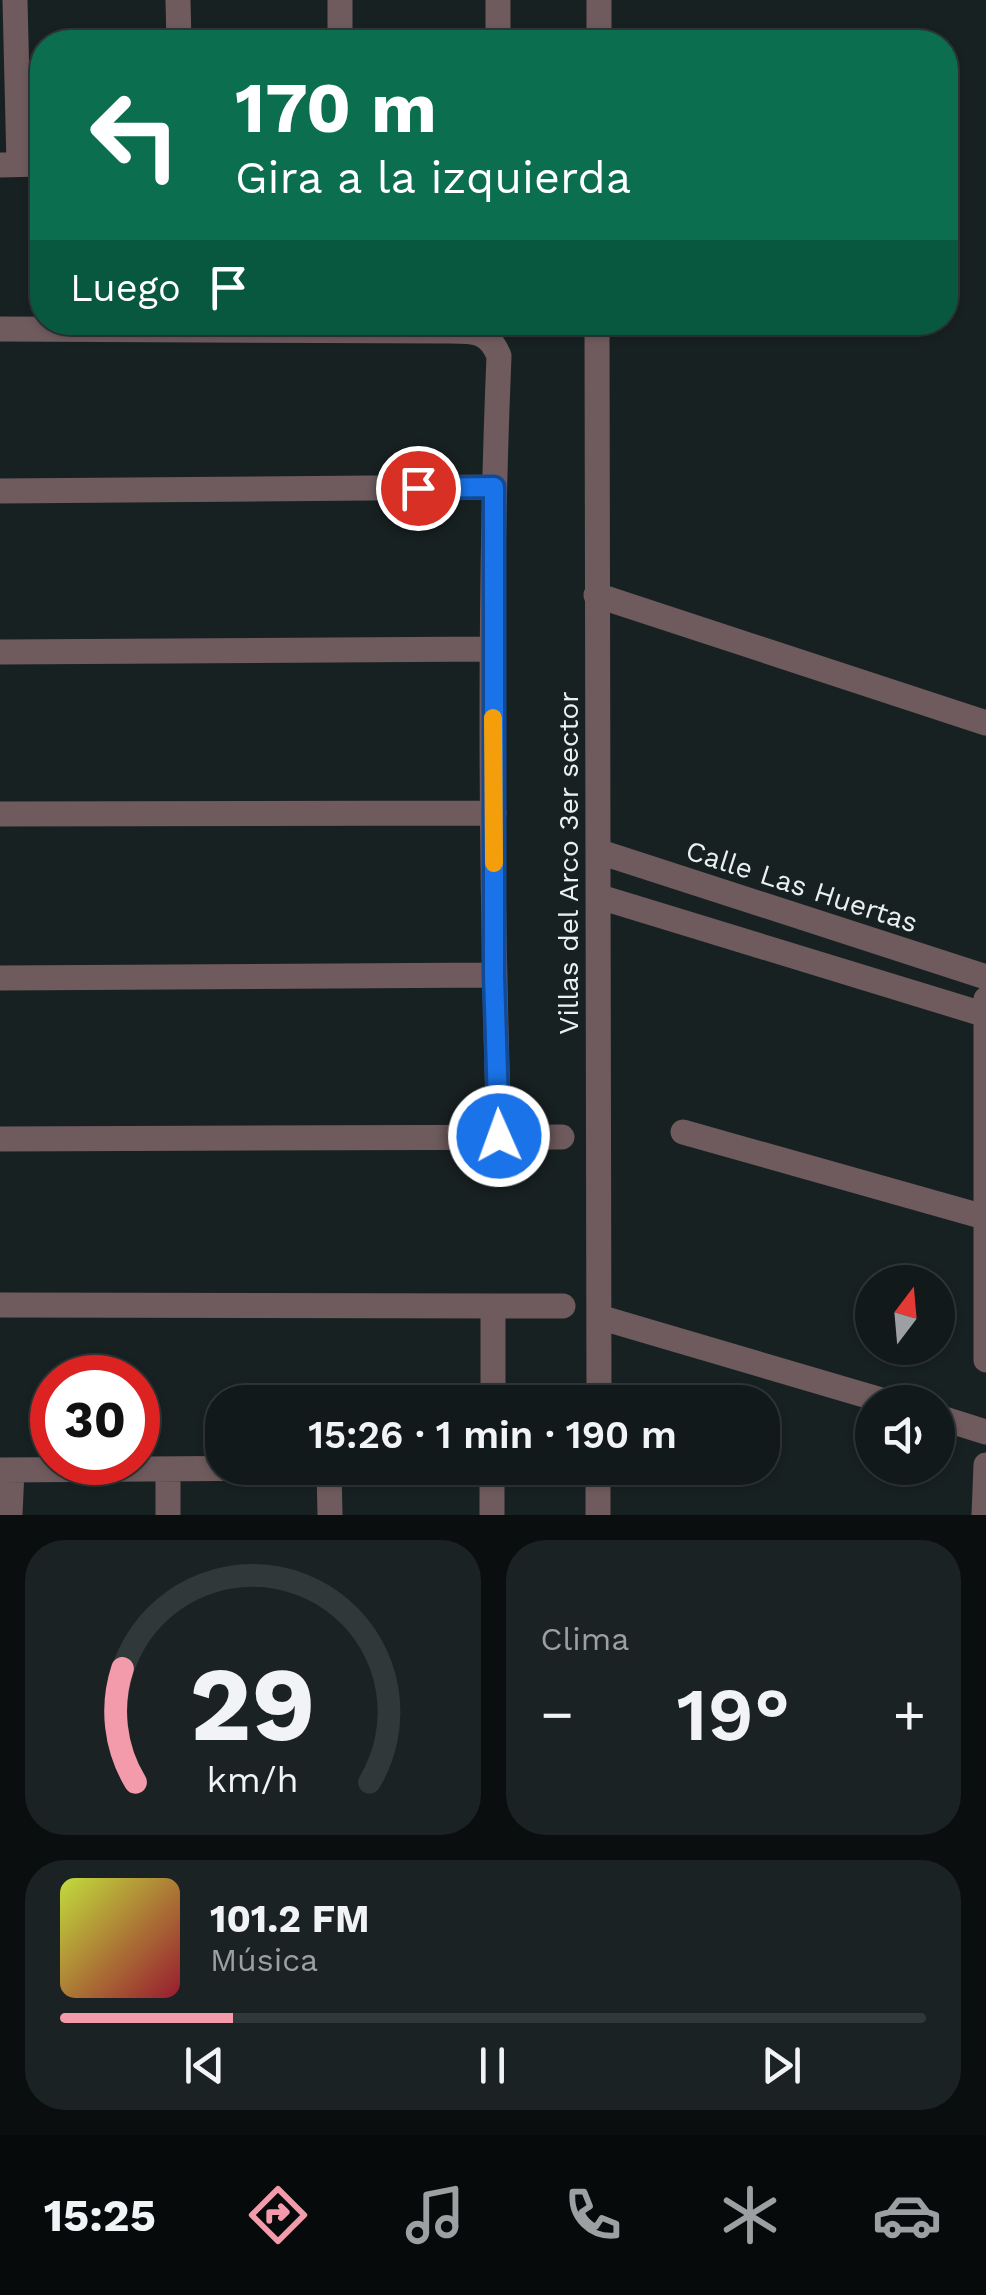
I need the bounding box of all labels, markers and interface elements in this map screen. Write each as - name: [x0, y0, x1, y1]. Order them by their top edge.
- text: 170 m: [235, 67, 437, 149]
- icon: left: [70, 70, 200, 200]
- text: Gira a la izquierda: [235, 151, 631, 204]
- icon: arrive: [201, 260, 256, 315]
- text: Luego: [70, 266, 181, 310]
- pin: [376, 446, 461, 531]
- icon: arrive: [391, 461, 446, 516]
- street label: Villas del Arco 3er sector: [552, 691, 585, 1035]
- street label: Calle Las Huertas: [682, 833, 922, 939]
- position arrow: [447, 1084, 551, 1188]
- north arrow: [855, 1265, 955, 1365]
- map controls: [855, 1265, 955, 1485]
- speed limit sign: 30: [30, 1355, 160, 1485]
- button: sound: [855, 1385, 955, 1485]
- text: 15:26 · 1 min · 190 m: [308, 1413, 677, 1457]
- text: Clima: [541, 1620, 629, 1658]
- text: 29: [190, 1643, 316, 1765]
- text: 19°: [676, 1670, 790, 1758]
- text: −: [541, 1682, 574, 1746]
- text: +: [893, 1682, 926, 1746]
- text: km/h: [207, 1759, 299, 1801]
- text: 101.2 FM: [210, 1897, 370, 1941]
- text: Música: [210, 1941, 318, 1979]
- icon: previous: [177, 2038, 232, 2093]
- icon: pause: [465, 2038, 520, 2093]
- icon: next: [754, 2038, 809, 2093]
- icon: directions: [243, 2180, 313, 2250]
- icon: music: [400, 2180, 470, 2250]
- icon: phone: [558, 2180, 628, 2250]
- icon: climate: [715, 2180, 785, 2250]
- icon: car: [872, 2180, 942, 2250]
- text: 15:25: [44, 2189, 156, 2242]

